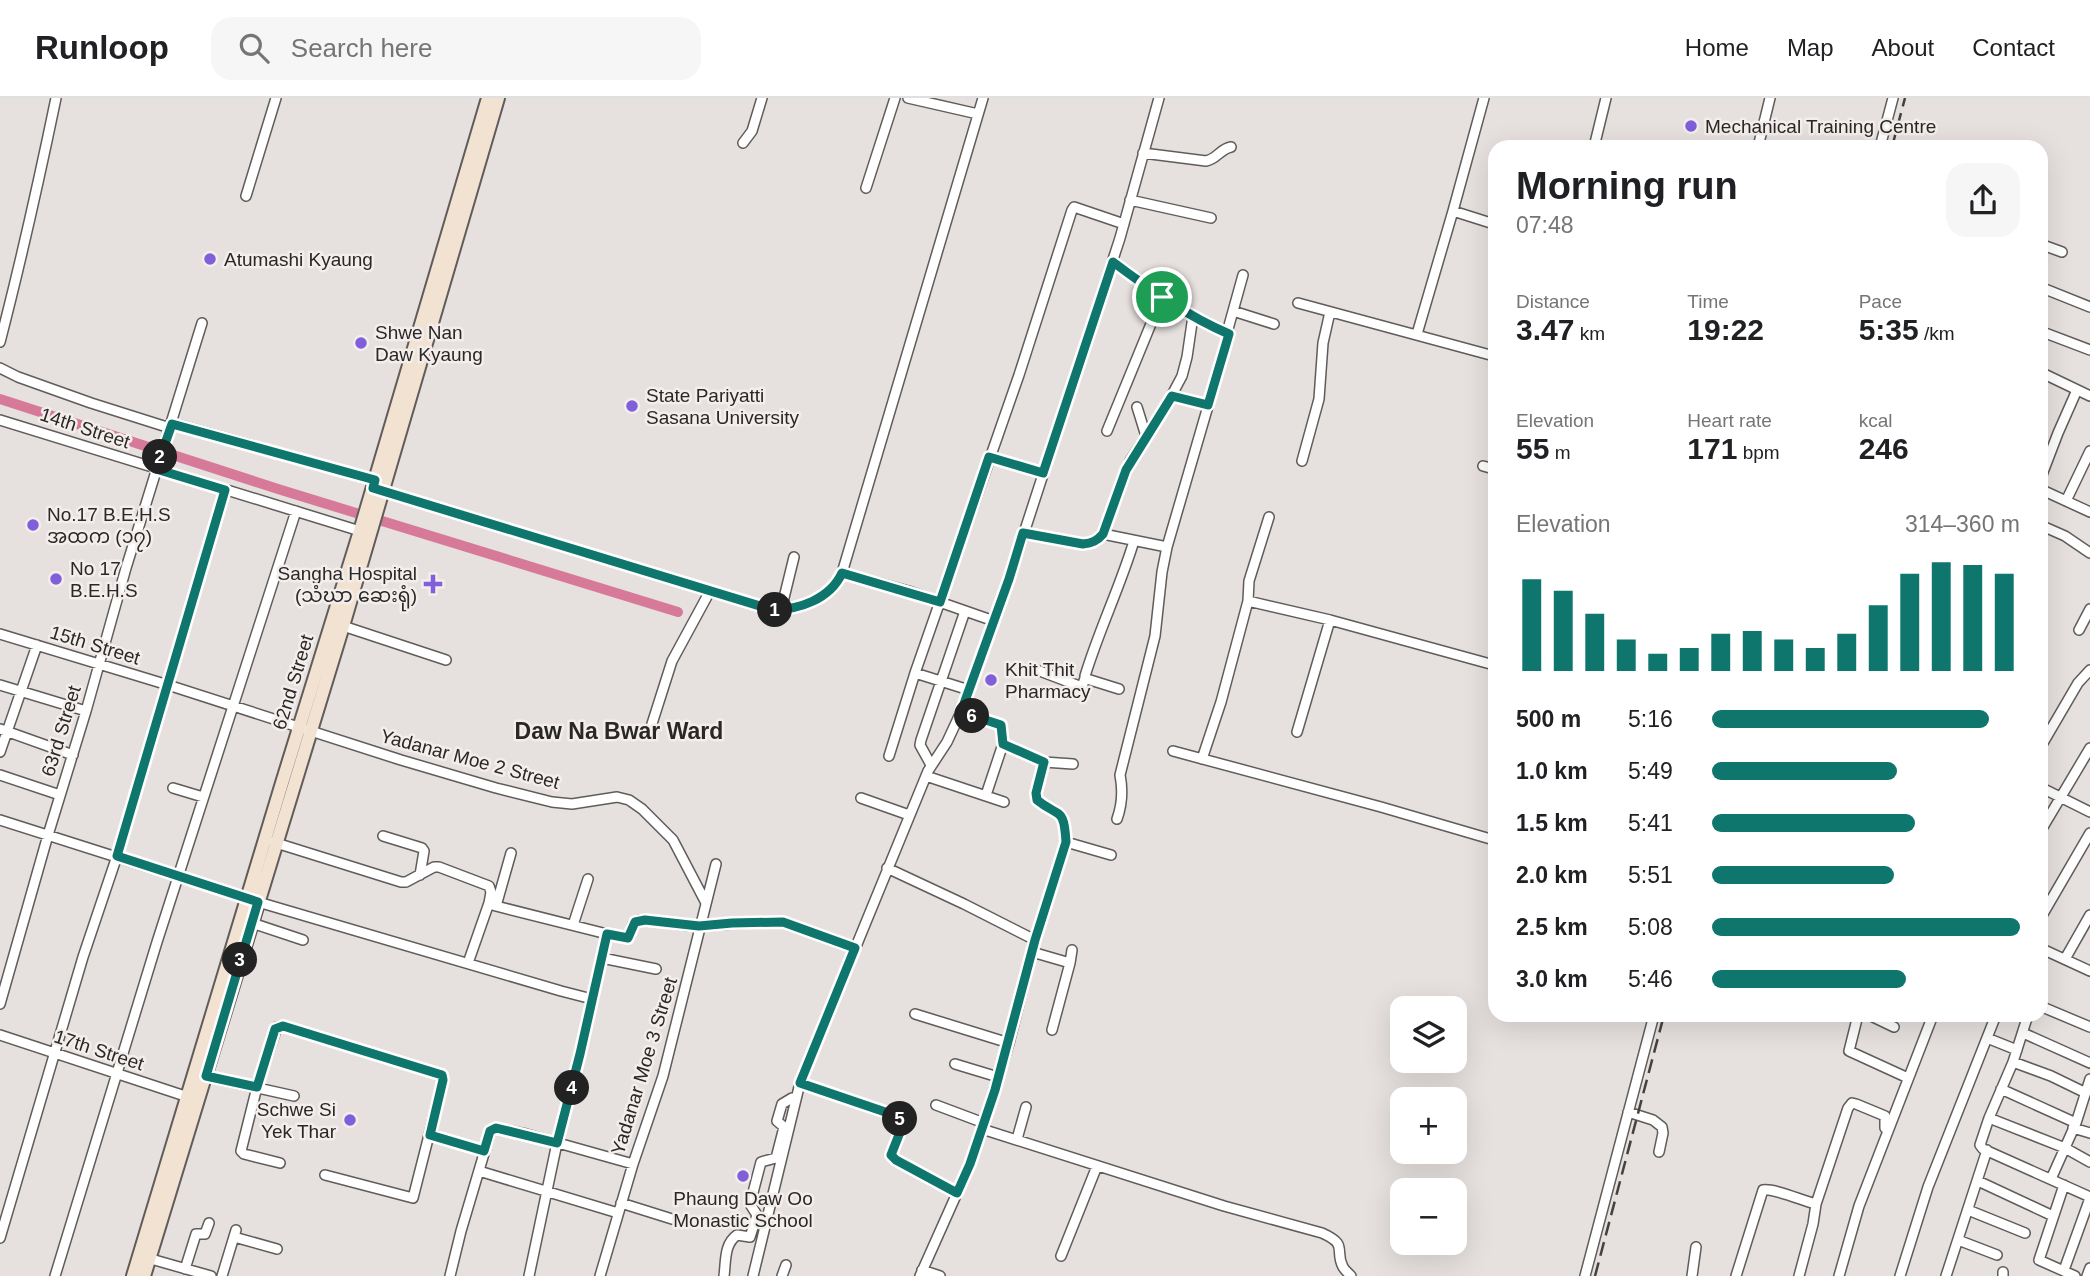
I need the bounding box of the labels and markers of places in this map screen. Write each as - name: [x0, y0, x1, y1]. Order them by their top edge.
- place label: Mechanical Training Centre: [1705, 116, 1936, 137]
- marker: Mechanical Training Centre: [1683, 118, 1699, 134]
- place label: Atumashi Kyaung: [224, 249, 373, 270]
- marker: Atumashi Kyaung: [202, 251, 218, 267]
- pin: [1132, 267, 1192, 327]
- place label: Shwe Nan Daw Kyaung: [375, 322, 483, 365]
- marker: Shwe Nan Daw Kyaung: [353, 335, 369, 351]
- place label: State Pariyatti Sasana University: [646, 385, 800, 428]
- marker: State Pariyatti Sasana University: [624, 398, 640, 414]
- pin: 2: [142, 440, 178, 474]
- place label: No.17 B.E.H.S အထက (၁၇): [47, 504, 171, 552]
- marker: No.17 B.E.H.S အထက (၁၇): [25, 517, 41, 533]
- place label: No 17 B.E.H.S: [70, 558, 138, 601]
- place label: Sangha Hospital (သံဃာ ဆေးရုံ): [278, 563, 417, 612]
- marker: No 17 B.E.H.S: [48, 571, 64, 587]
- marker: Sangha Hospital (သံဃာ ဆေးရုံ): [423, 574, 443, 594]
- pin: 1: [758, 592, 792, 628]
- place label: Khit Thit Pharmacy: [1005, 659, 1091, 702]
- marker: Khit Thit Pharmacy: [983, 672, 999, 688]
- pin: 6: [954, 698, 990, 734]
- pin: 3: [222, 942, 258, 978]
- pin: 4: [554, 1070, 590, 1105]
- place label: Schwe Si Yek Thar: [257, 1099, 337, 1142]
- pin: 5: [883, 1102, 918, 1136]
- marker: Schwe Si Yek Thar: [342, 1112, 358, 1128]
- marker: Phaung Daw Oo Monastic School: [735, 1168, 751, 1184]
- place label: Phaung Daw Oo Monastic School: [673, 1188, 813, 1231]

